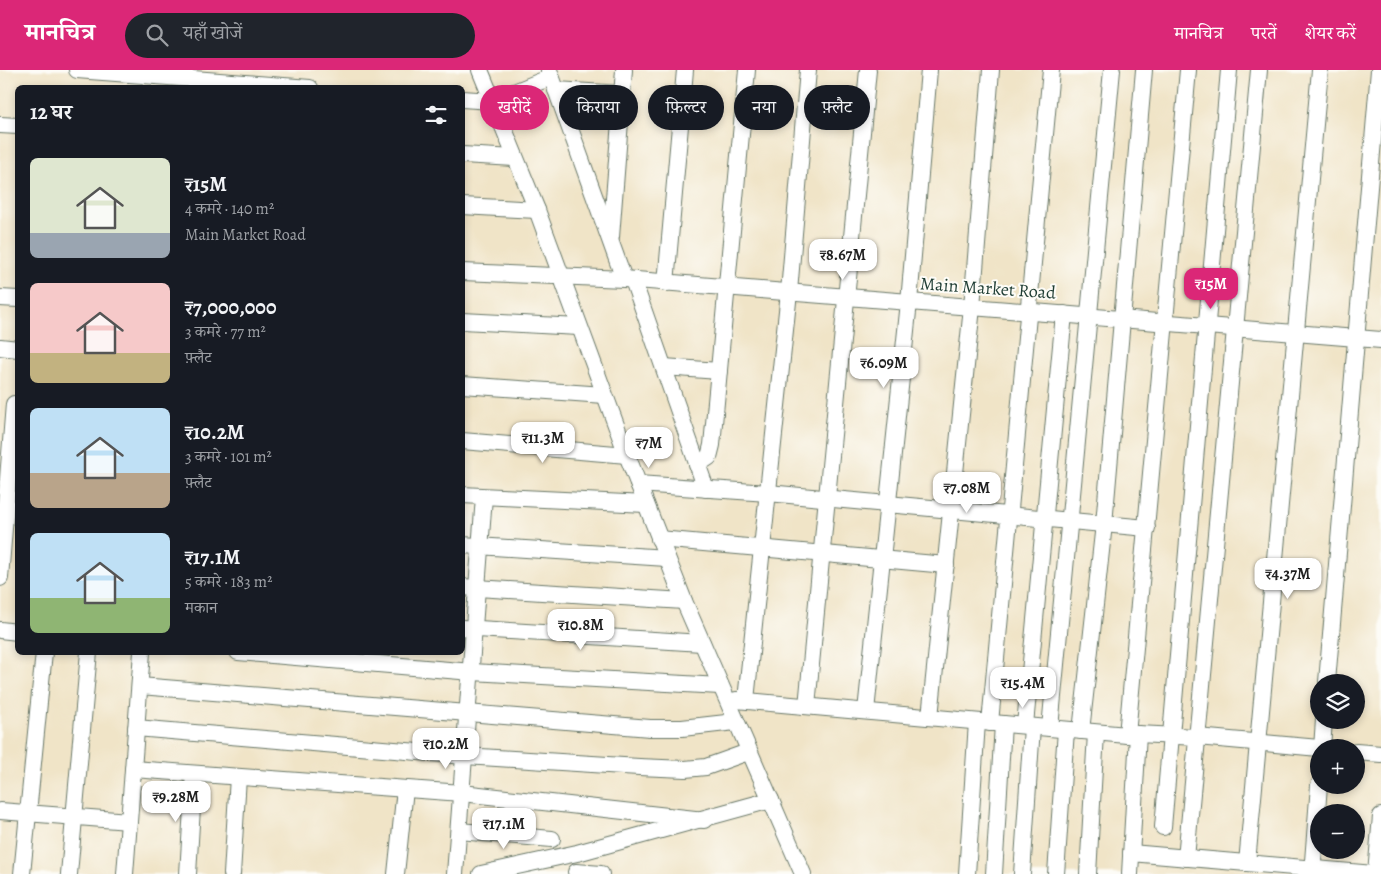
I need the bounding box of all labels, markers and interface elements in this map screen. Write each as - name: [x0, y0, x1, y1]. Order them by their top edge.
- search box: [125, 13, 475, 58]
- text: मानचित्र: [25, 16, 95, 48]
- text: यहाँ खोजें: [183, 20, 242, 46]
- icon: search: [143, 21, 171, 49]
- text: मानचित्र: [1174, 21, 1223, 45]
- text: परतें: [1251, 21, 1277, 45]
- text: शेयर करें: [1305, 21, 1356, 45]
- chip: खरीदें: [480, 85, 549, 130]
- chip: किराया: [559, 85, 638, 130]
- chip: फ़िल्टर: [648, 85, 724, 130]
- chip: नया: [734, 85, 794, 130]
- chip: फ़्लैट: [804, 85, 870, 130]
- text: 12 घर: [30, 98, 72, 126]
- icon: filters: [422, 101, 450, 129]
- text: ₹15M: [185, 170, 227, 198]
- icon: home: [70, 178, 130, 238]
- text: 4 कमरे · 140 m²: [185, 198, 274, 220]
- text: Main Market Road: [185, 224, 306, 246]
- pin: ₹8.67M: [802, 238, 884, 281]
- text: ₹8.67M: [820, 244, 866, 266]
- pin: ₹15M: [1181, 268, 1241, 310]
- street label: Main Market Road: [919, 271, 1057, 305]
- text: ₹15M: [1195, 273, 1227, 295]
- text: ₹7,000,000: [185, 293, 277, 321]
- icon: home: [70, 303, 130, 363]
- text: 3 कमरे · 77 m²: [185, 321, 266, 343]
- pin: ₹6.09M: [843, 346, 925, 389]
- text: फ़्लैट: [185, 347, 212, 369]
- text: ₹6.09M: [861, 352, 907, 374]
- text: ₹10.2M: [185, 418, 245, 446]
- pin: ₹11.3M: [502, 422, 584, 464]
- pin: ₹7M: [625, 426, 673, 469]
- text: ₹11.3M: [522, 427, 564, 449]
- icon: home: [70, 428, 130, 488]
- text: ₹7M: [636, 432, 662, 454]
- text: 3 कमरे · 101 m²: [185, 446, 272, 468]
- text: फ़्लैट: [185, 472, 212, 494]
- pin: ₹7.08M: [926, 472, 1008, 514]
- text: ₹7.08M: [944, 477, 990, 499]
- text: ₹17.1M: [185, 543, 240, 571]
- icon: home: [70, 553, 130, 613]
- pin: ₹4.37M: [1247, 558, 1329, 600]
- text: ₹4.37M: [1265, 563, 1311, 585]
- text: 5 कमरे · 183 m²: [185, 571, 272, 593]
- text: मकान: [185, 597, 217, 619]
- pin: ₹10.8M: [540, 608, 622, 651]
- text: ₹10.8M: [558, 614, 604, 636]
- pin: ₹15.4M: [982, 666, 1064, 709]
- text: ₹15.4M: [1001, 672, 1045, 694]
- map controls: [1310, 674, 1365, 859]
- button: layers: [1310, 674, 1365, 729]
- pin: ₹10.2M: [405, 728, 487, 770]
- text: ₹10.2M: [423, 733, 469, 755]
- button: +: [1310, 739, 1365, 794]
- pin: ₹9.28M: [135, 780, 217, 823]
- text: ₹9.28M: [153, 786, 199, 808]
- button: −: [1310, 804, 1365, 859]
- pin: ₹17.1M: [463, 808, 545, 850]
- text: ₹17.1M: [483, 813, 525, 835]

